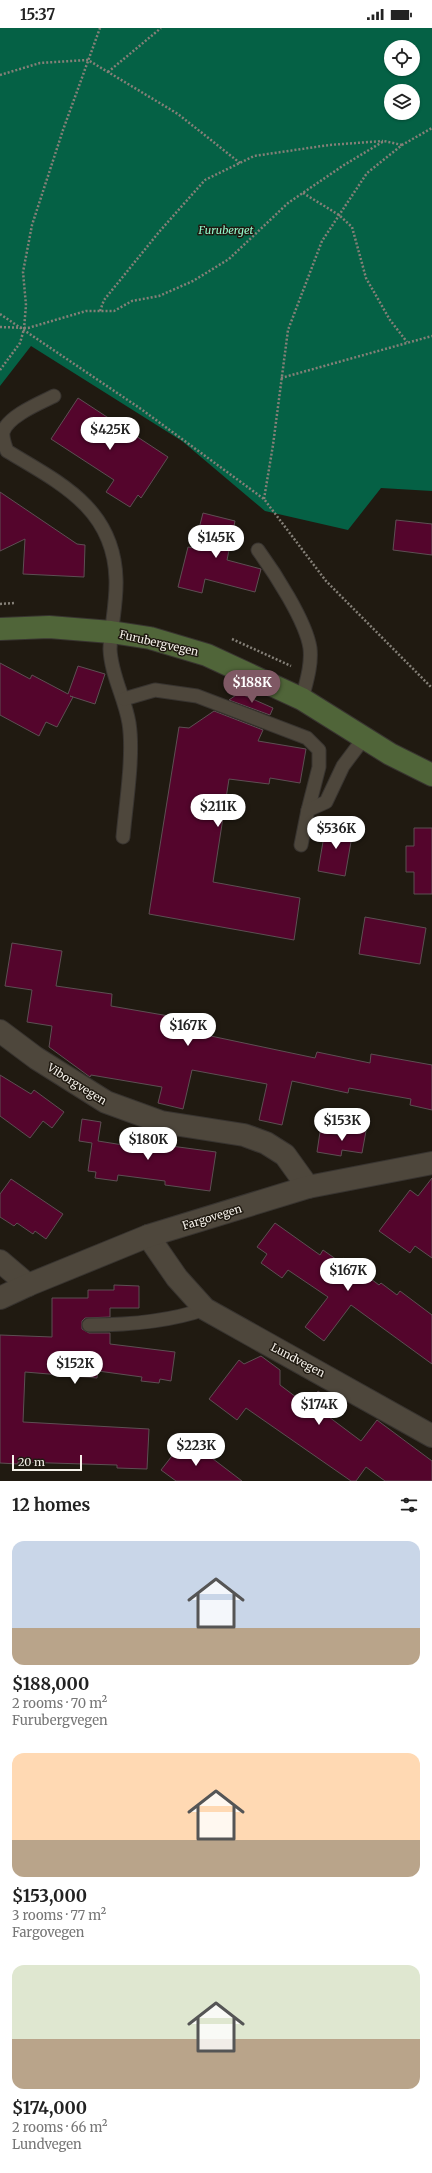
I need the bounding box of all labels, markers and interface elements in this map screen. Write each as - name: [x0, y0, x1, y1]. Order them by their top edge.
- text: 15:37: [20, 5, 55, 24]
- map controls: [384, 40, 420, 120]
- button: locate: [384, 40, 420, 76]
- button: layers: [384, 84, 420, 120]
- park label: Furuberget: [198, 223, 254, 237]
- pin: $425K: [82, 417, 138, 451]
- text: $425K: [90, 421, 130, 438]
- pin: $145K: [188, 525, 244, 559]
- text: $145K: [197, 529, 235, 546]
- street label: Furubergvegen: [118, 627, 201, 659]
- pin: $188K: [224, 670, 280, 704]
- text: $188K: [232, 674, 272, 691]
- pin: $211K: [190, 794, 246, 828]
- text: $211K: [200, 798, 236, 815]
- pin: $536K: [308, 816, 364, 850]
- text: $536K: [316, 820, 356, 837]
- pin: $167K: [160, 1013, 216, 1047]
- text: $167K: [169, 1017, 207, 1034]
- street label: Viborgvegen: [44, 1060, 110, 1108]
- pin: $153K: [314, 1108, 370, 1142]
- text: $153K: [323, 1112, 361, 1129]
- pin: $180K: [120, 1127, 176, 1161]
- text: $180K: [128, 1131, 168, 1148]
- street label: Fargovegen: [181, 1201, 244, 1233]
- pin: $167K: [320, 1258, 376, 1292]
- text: $167K: [329, 1262, 367, 1279]
- street label: Lundvegen: [269, 1340, 328, 1380]
- pin: $152K: [47, 1351, 103, 1385]
- text: $152K: [56, 1355, 94, 1372]
- pin: $174K: [291, 1392, 347, 1426]
- text: $174K: [300, 1396, 338, 1413]
- pin: $223K: [168, 1433, 224, 1467]
- text: $223K: [176, 1437, 216, 1454]
- scale bar: [12, 1453, 82, 1472]
- text: 20 m: [18, 1455, 45, 1469]
- text: 12 homes: [12, 1494, 90, 1516]
- icon: filters: [398, 1494, 420, 1516]
- icon: home: [180, 1567, 252, 1639]
- text: $188,000: [12, 1673, 89, 1695]
- text: 2 rooms · 70 m²: [12, 1695, 107, 1712]
- text: Furubergvegen: [12, 1712, 108, 1729]
- icon: home: [180, 1779, 252, 1851]
- text: $153,000: [12, 1885, 87, 1907]
- text: 3 rooms · 77 m²: [12, 1907, 106, 1924]
- text: Fargovegen: [12, 1924, 84, 1941]
- icon: home: [180, 1991, 252, 2063]
- text: $174,000: [12, 2097, 87, 2119]
- text: 2 rooms · 66 m²: [12, 2119, 107, 2136]
- text: Lundvegen: [12, 2136, 82, 2153]

